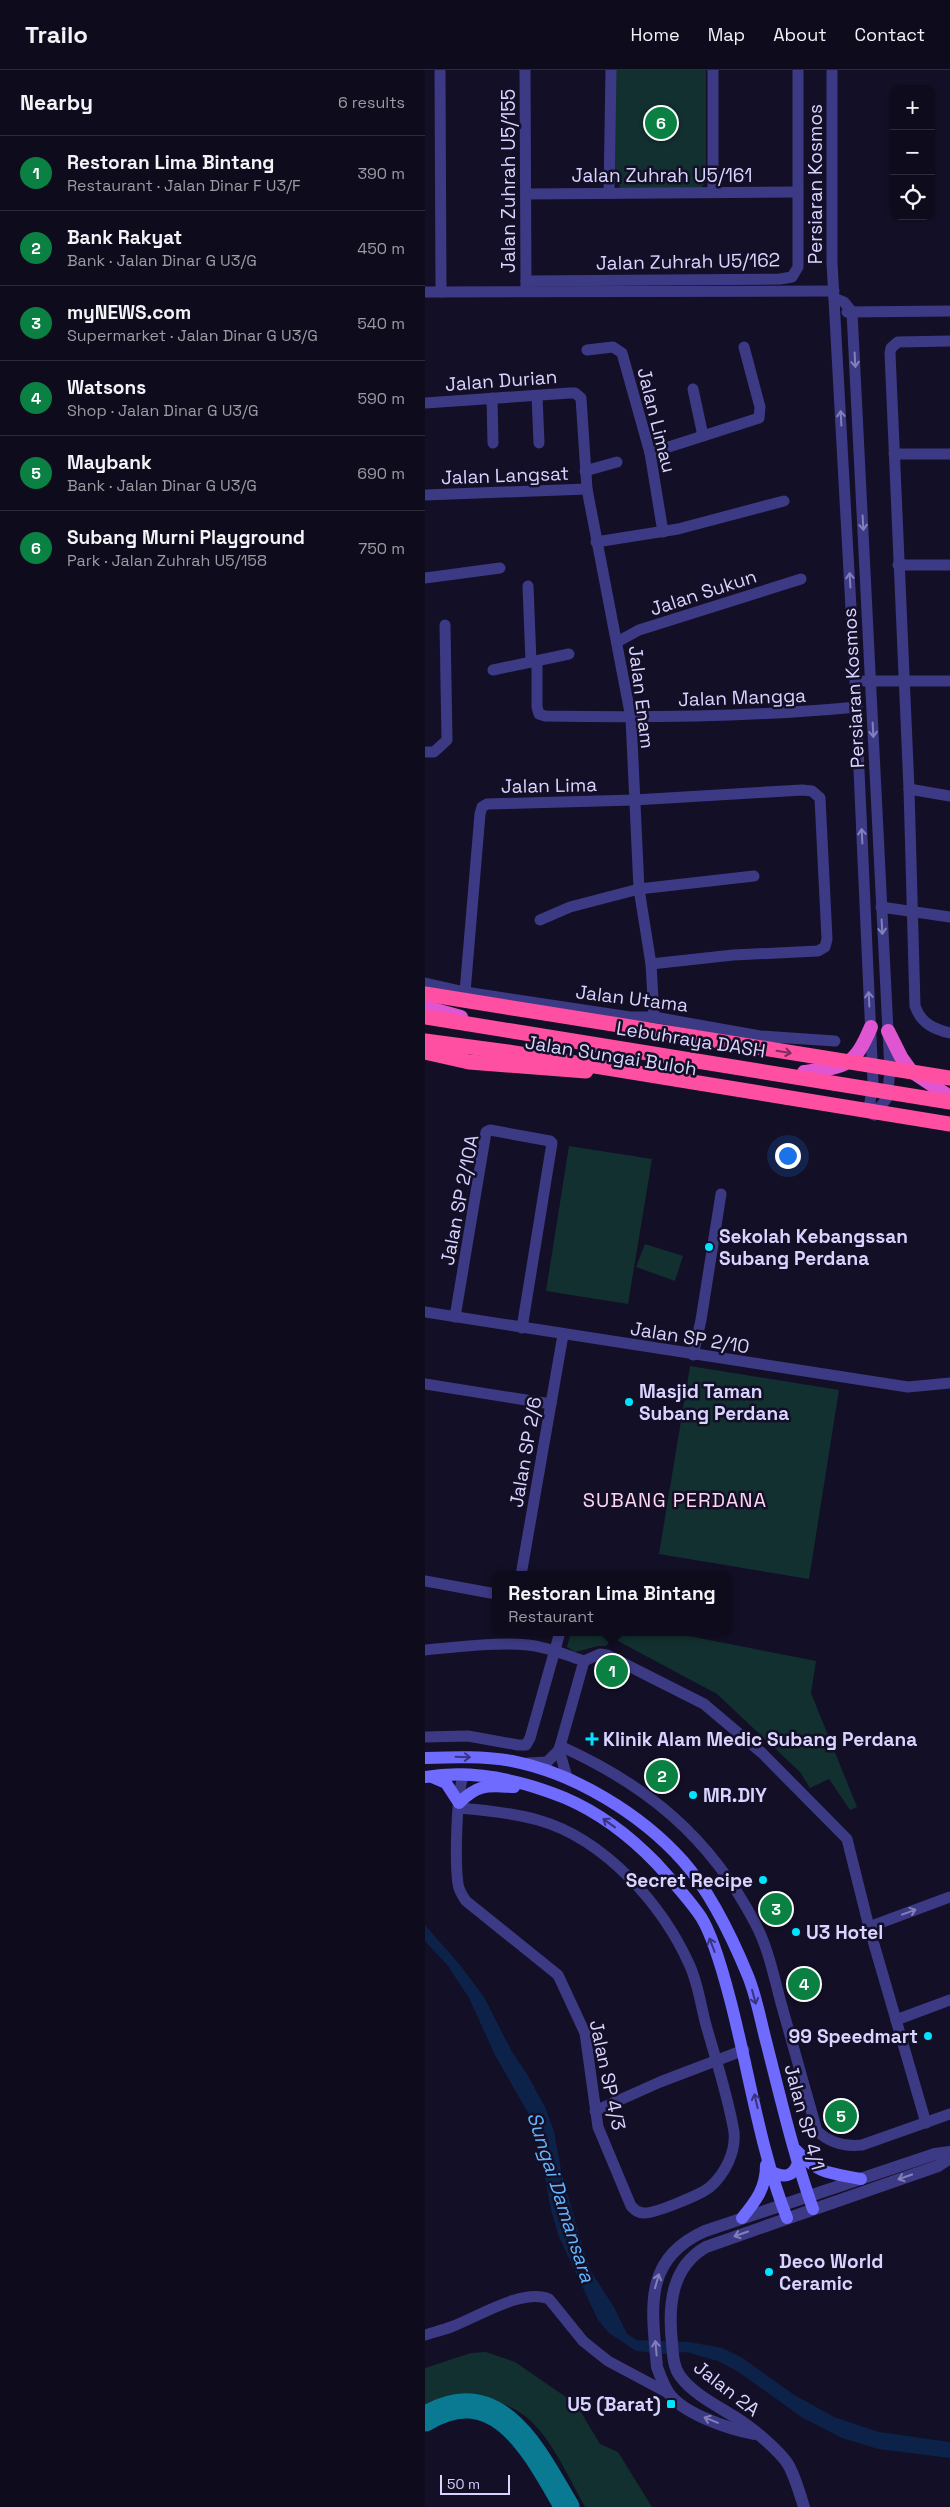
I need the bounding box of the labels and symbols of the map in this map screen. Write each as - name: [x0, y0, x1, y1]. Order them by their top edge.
- street label: Jalan Zuhrah U5/155: [496, 89, 521, 273]
- pin: 6: [645, 104, 677, 142]
- street label: Persiaran Kosmos: [803, 104, 828, 264]
- street label: Jalan Zuhrah U5/161: [572, 163, 752, 188]
- street label: Jalan Zuhrah U5/162: [596, 247, 780, 276]
- one-way arrow: [850, 352, 859, 368]
- street label: Jalan Durian: [444, 364, 558, 397]
- street label: Jalan Limau: [631, 365, 682, 475]
- one-way arrow: [836, 410, 845, 426]
- street label: Jalan Langsat: [441, 461, 569, 490]
- one-way arrow: [858, 514, 867, 530]
- street label: Jalan Sukun: [647, 563, 760, 621]
- one-way arrow: [845, 572, 854, 588]
- street label: Persiaran Kosmos: [837, 607, 870, 769]
- street label: Jalan Enam: [623, 644, 660, 750]
- street label: Jalan Mangga: [678, 683, 807, 712]
- one-way arrow: [868, 722, 877, 738]
- street label: Jalan Lima: [501, 772, 597, 799]
- one-way arrow: [858, 829, 867, 845]
- one-way arrow: [878, 919, 887, 935]
- street label: Jalan Utama: [574, 979, 690, 1018]
- one-way arrow: [865, 991, 874, 1007]
- street label: Lebuhraya DASH: [615, 1015, 767, 1064]
- street label: Jalan Sungai Buloh: [523, 1030, 699, 1081]
- one-way arrow: [776, 1047, 792, 1057]
- street label: Jalan SP 2/10A: [435, 1133, 484, 1267]
- your location: [775, 1143, 801, 1169]
- place label: Sekolah Kebangssan Subang Perdana: [719, 1224, 908, 1271]
- marker: Sekolah Kebangssan Subang Perdana: [703, 1241, 715, 1253]
- street label: Jalan SP 2/10: [629, 1316, 751, 1359]
- place label: Masjid Taman Subang Perdana: [639, 1379, 789, 1426]
- street label: Jalan SP 2/6: [503, 1395, 548, 1509]
- marker: Masjid Taman Subang Perdana: [623, 1396, 635, 1408]
- district label: SUBANG PERDANA: [583, 1487, 767, 1513]
- pin: 1: [596, 1652, 628, 1690]
- place label: Klinik Alam Medic Subang Perdana: [603, 1727, 917, 1752]
- marker: Klinik Alam Medic Subang Perdana: [585, 1732, 599, 1746]
- one-way arrow: [454, 1752, 470, 1762]
- pin: 2: [646, 1757, 678, 1795]
- place label: MR.DIY: [703, 1783, 767, 1808]
- marker: MR.DIY: [687, 1789, 699, 1801]
- one-way arrow: [602, 1818, 616, 1828]
- place label: Secret Recipe: [626, 1868, 753, 1893]
- marker: Secret Recipe: [757, 1874, 769, 1886]
- pin: 3: [760, 1890, 792, 1928]
- one-way arrow: [901, 1907, 917, 1916]
- place label: U3 Hotel: [806, 1920, 883, 1945]
- marker: U3 Hotel: [790, 1926, 802, 1938]
- one-way arrow: [707, 1938, 716, 1953]
- pin: 4: [788, 1965, 820, 2003]
- one-way arrow: [750, 1989, 759, 2005]
- street label: Jalan SP 4/3: [584, 2018, 631, 2133]
- place label: 99 Speedmart: [789, 2024, 918, 2049]
- marker: 99 Speedmart: [922, 2030, 934, 2042]
- street label: Jalan SP 4/1: [778, 2061, 831, 2173]
- one-way arrow: [751, 2094, 760, 2110]
- pin: 5: [825, 2097, 857, 2135]
- water label: Sungai Damansara: [521, 2109, 601, 2286]
- one-way arrow: [898, 2173, 914, 2182]
- one-way arrow: [734, 2230, 750, 2240]
- place label: Deco World Ceramic: [779, 2249, 883, 2296]
- marker: Deco World Ceramic: [763, 2266, 775, 2278]
- one-way arrow: [653, 2273, 663, 2289]
- one-way arrow: [651, 2340, 660, 2356]
- street label: Jalan 2A: [689, 2355, 765, 2422]
- place label: U5 (Barat): [567, 2392, 661, 2417]
- marker: U5 (Barat): [665, 2398, 677, 2410]
- one-way arrow: [704, 2414, 719, 2424]
- scale bar: [440, 2472, 510, 2495]

